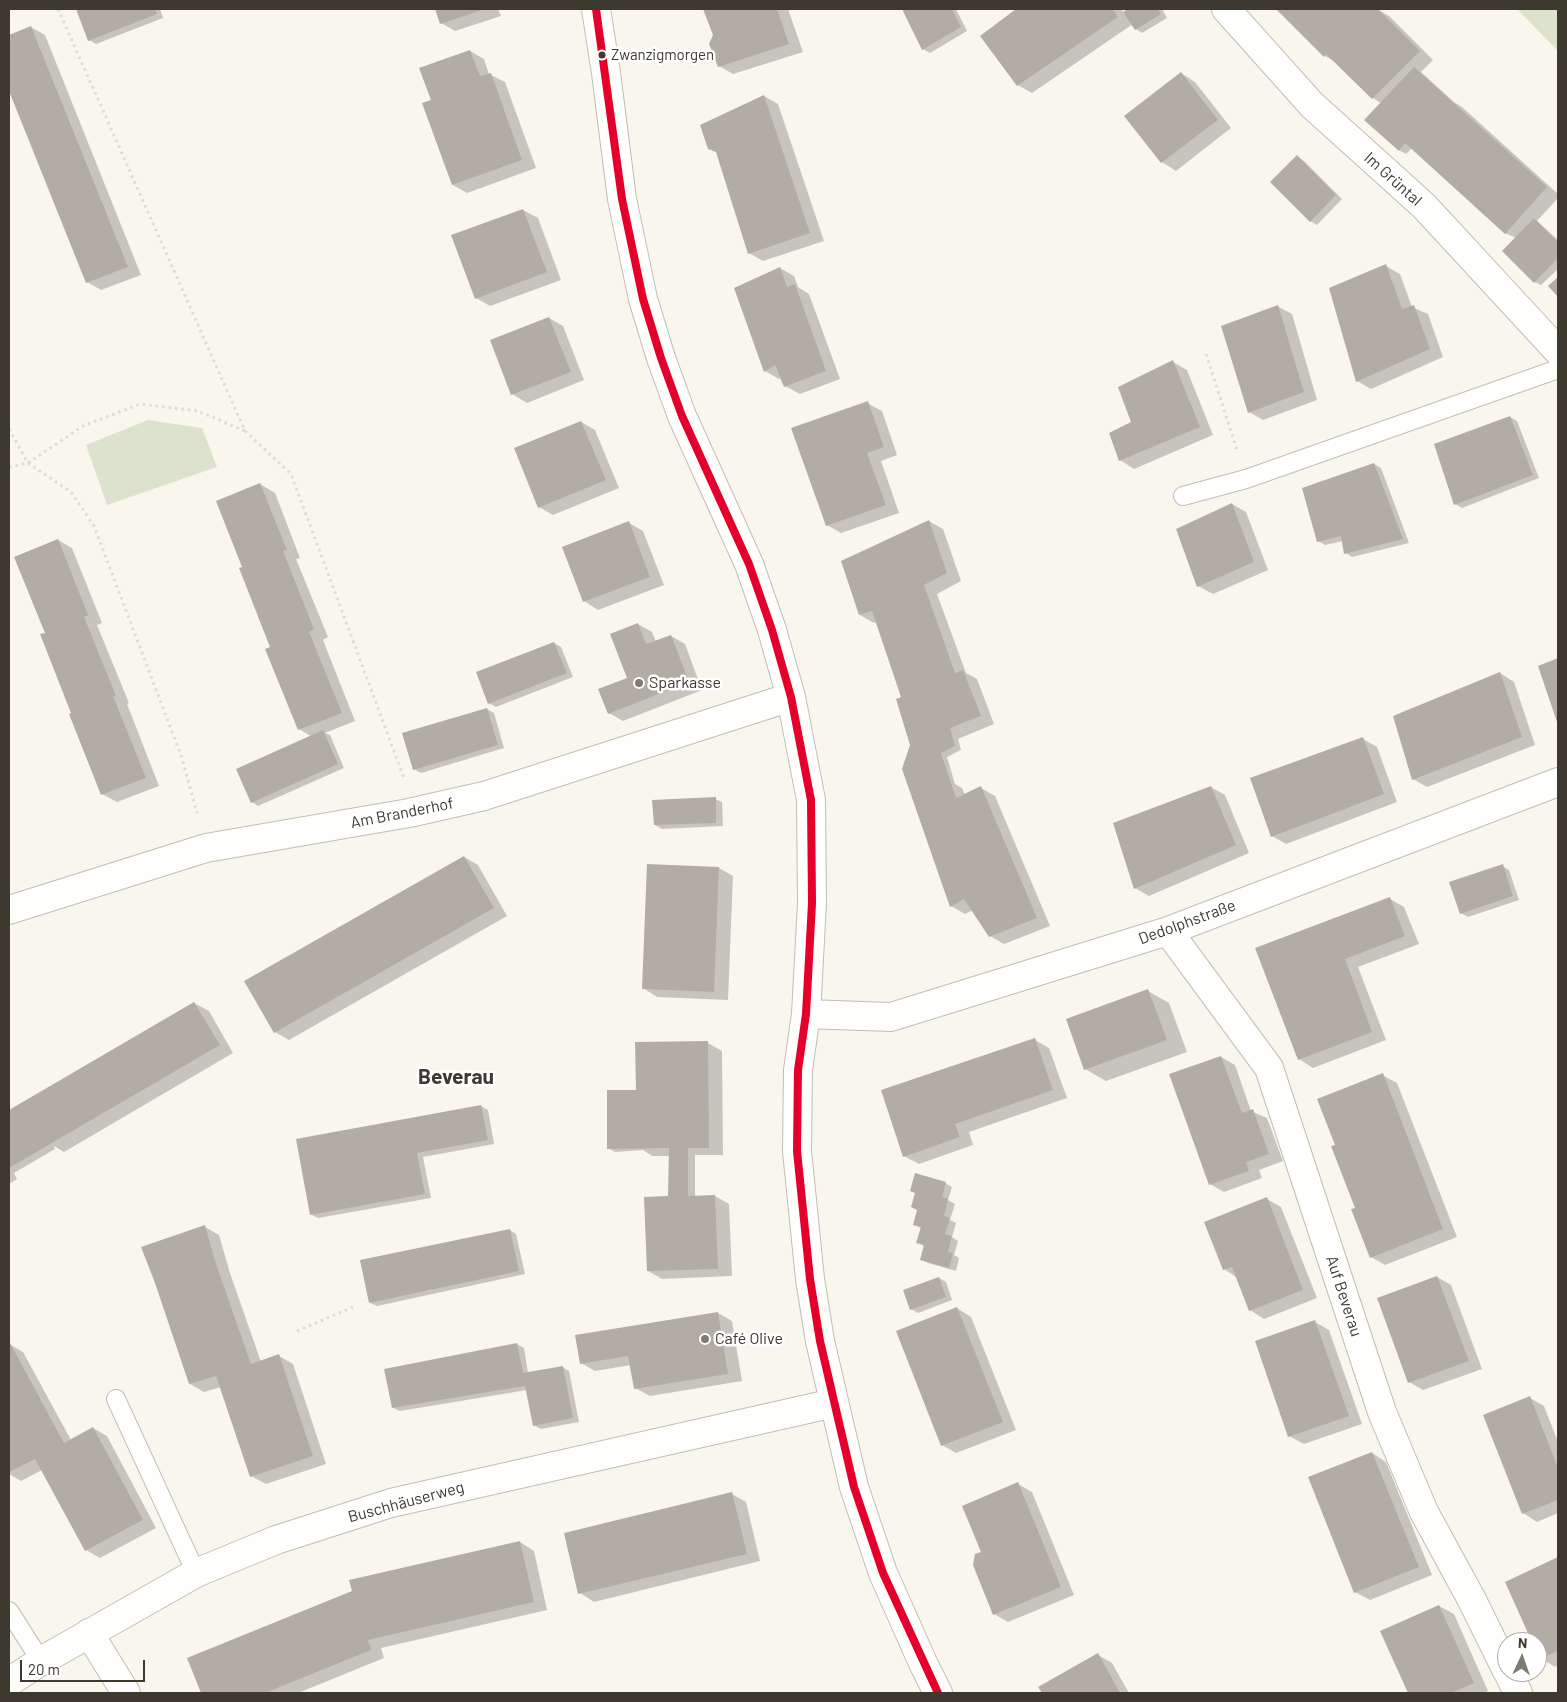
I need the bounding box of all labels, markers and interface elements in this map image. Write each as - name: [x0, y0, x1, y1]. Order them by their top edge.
- place label: Zwanzigmorgen: [611, 46, 714, 64]
- marker: Zwanzigmorgen: [597, 50, 607, 60]
- street label: Im Grüntal: [1360, 148, 1426, 210]
- place label: Sparkasse: [649, 673, 721, 693]
- marker: Sparkasse: [633, 677, 645, 689]
- street label: Am Branderhof: [349, 794, 455, 832]
- street label: Dedolphstraße: [1136, 896, 1238, 948]
- district label: Beverau: [418, 1064, 494, 1090]
- street label: Auf Beverau: [1322, 1253, 1366, 1339]
- place label: Café Olive: [715, 1329, 783, 1349]
- marker: Café Olive: [699, 1333, 711, 1345]
- street label: Buschhäuserweg: [346, 1477, 466, 1527]
- north arrow: [1497, 1632, 1547, 1682]
- text: N: [1518, 1634, 1528, 1651]
- scale bar: [22, 1650, 148, 1682]
- text: 20 m: [28, 1660, 60, 1678]

